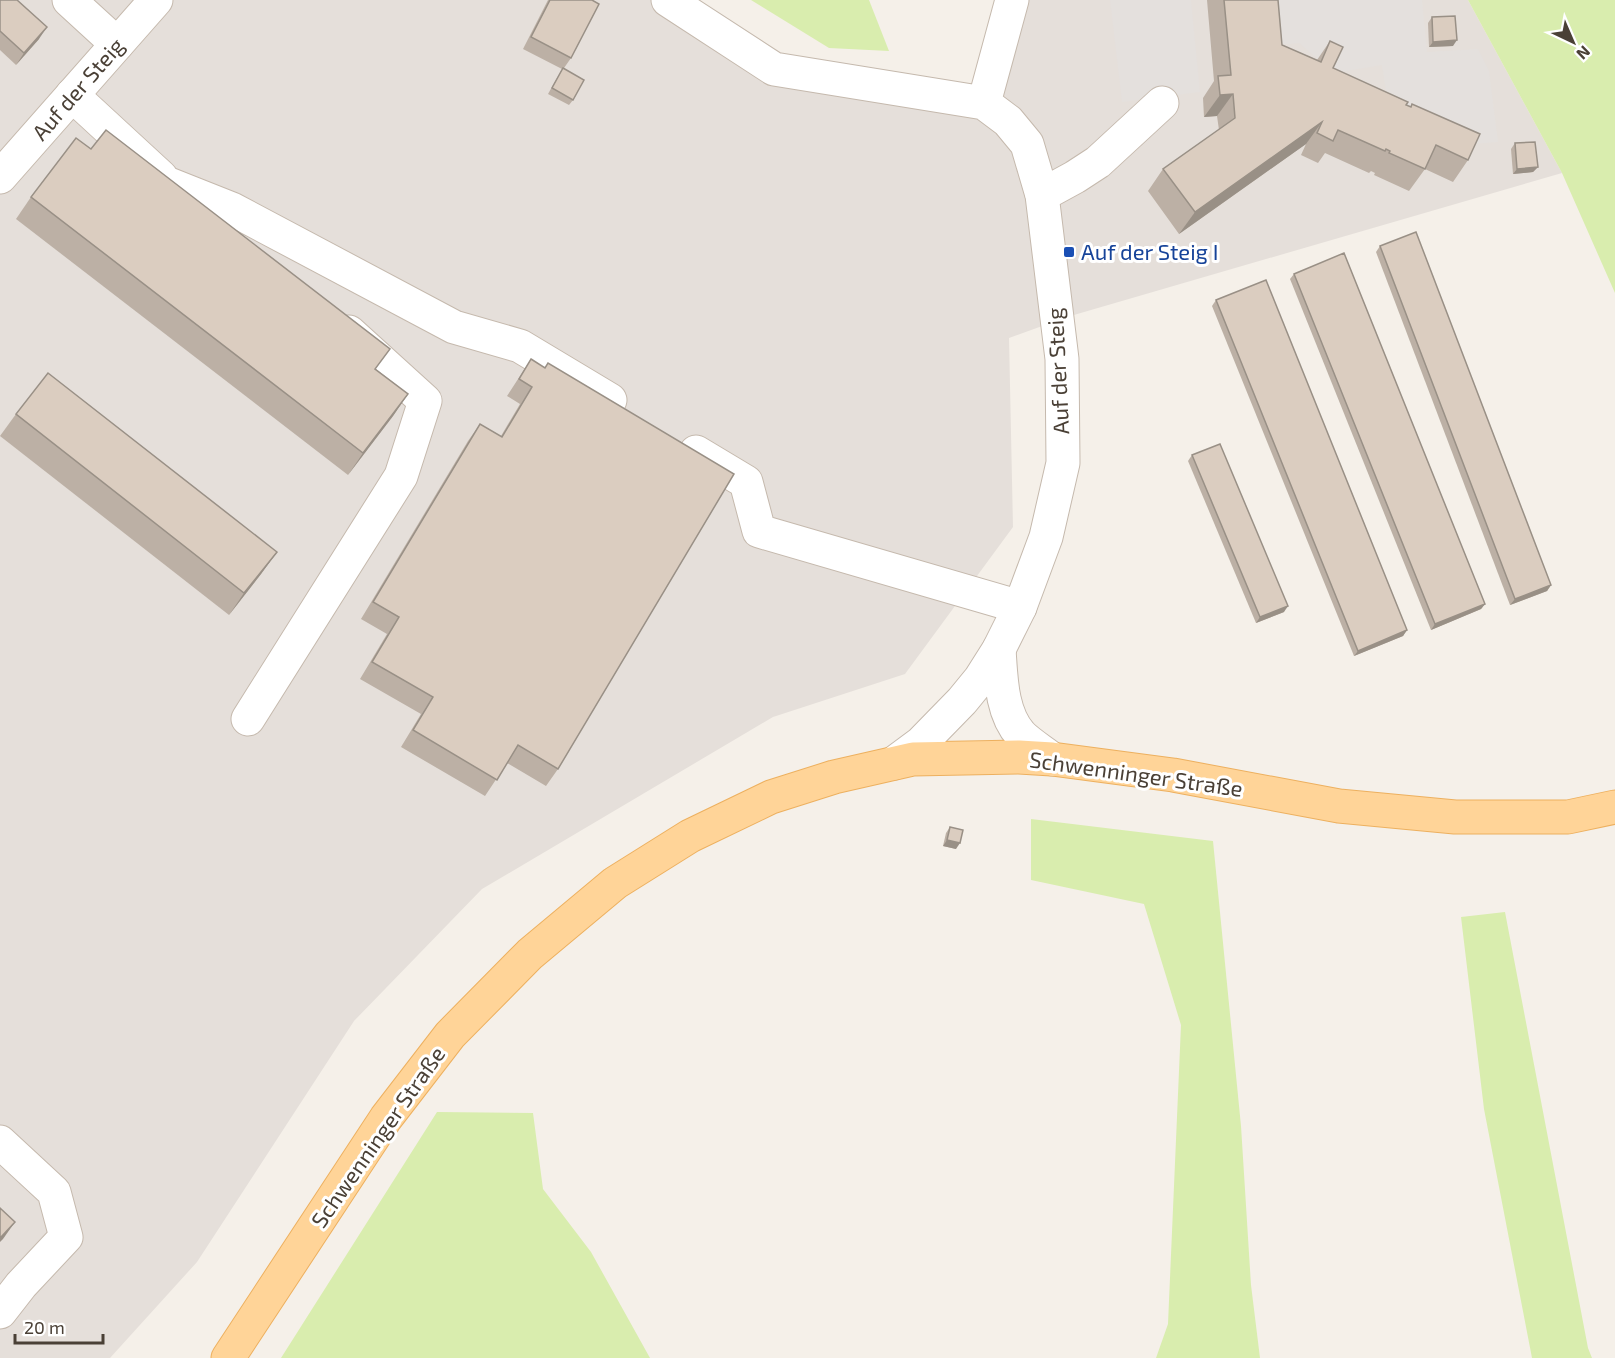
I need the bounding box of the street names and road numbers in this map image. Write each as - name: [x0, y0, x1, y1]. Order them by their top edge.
- street label: Auf der Steig: [26, 32, 129, 145]
- street label: Auf der Steig: [1041, 307, 1073, 435]
- street label: Schwenninger Straße: [1028, 745, 1244, 801]
- street label: Schwenninger Straße: [305, 1041, 449, 1232]

